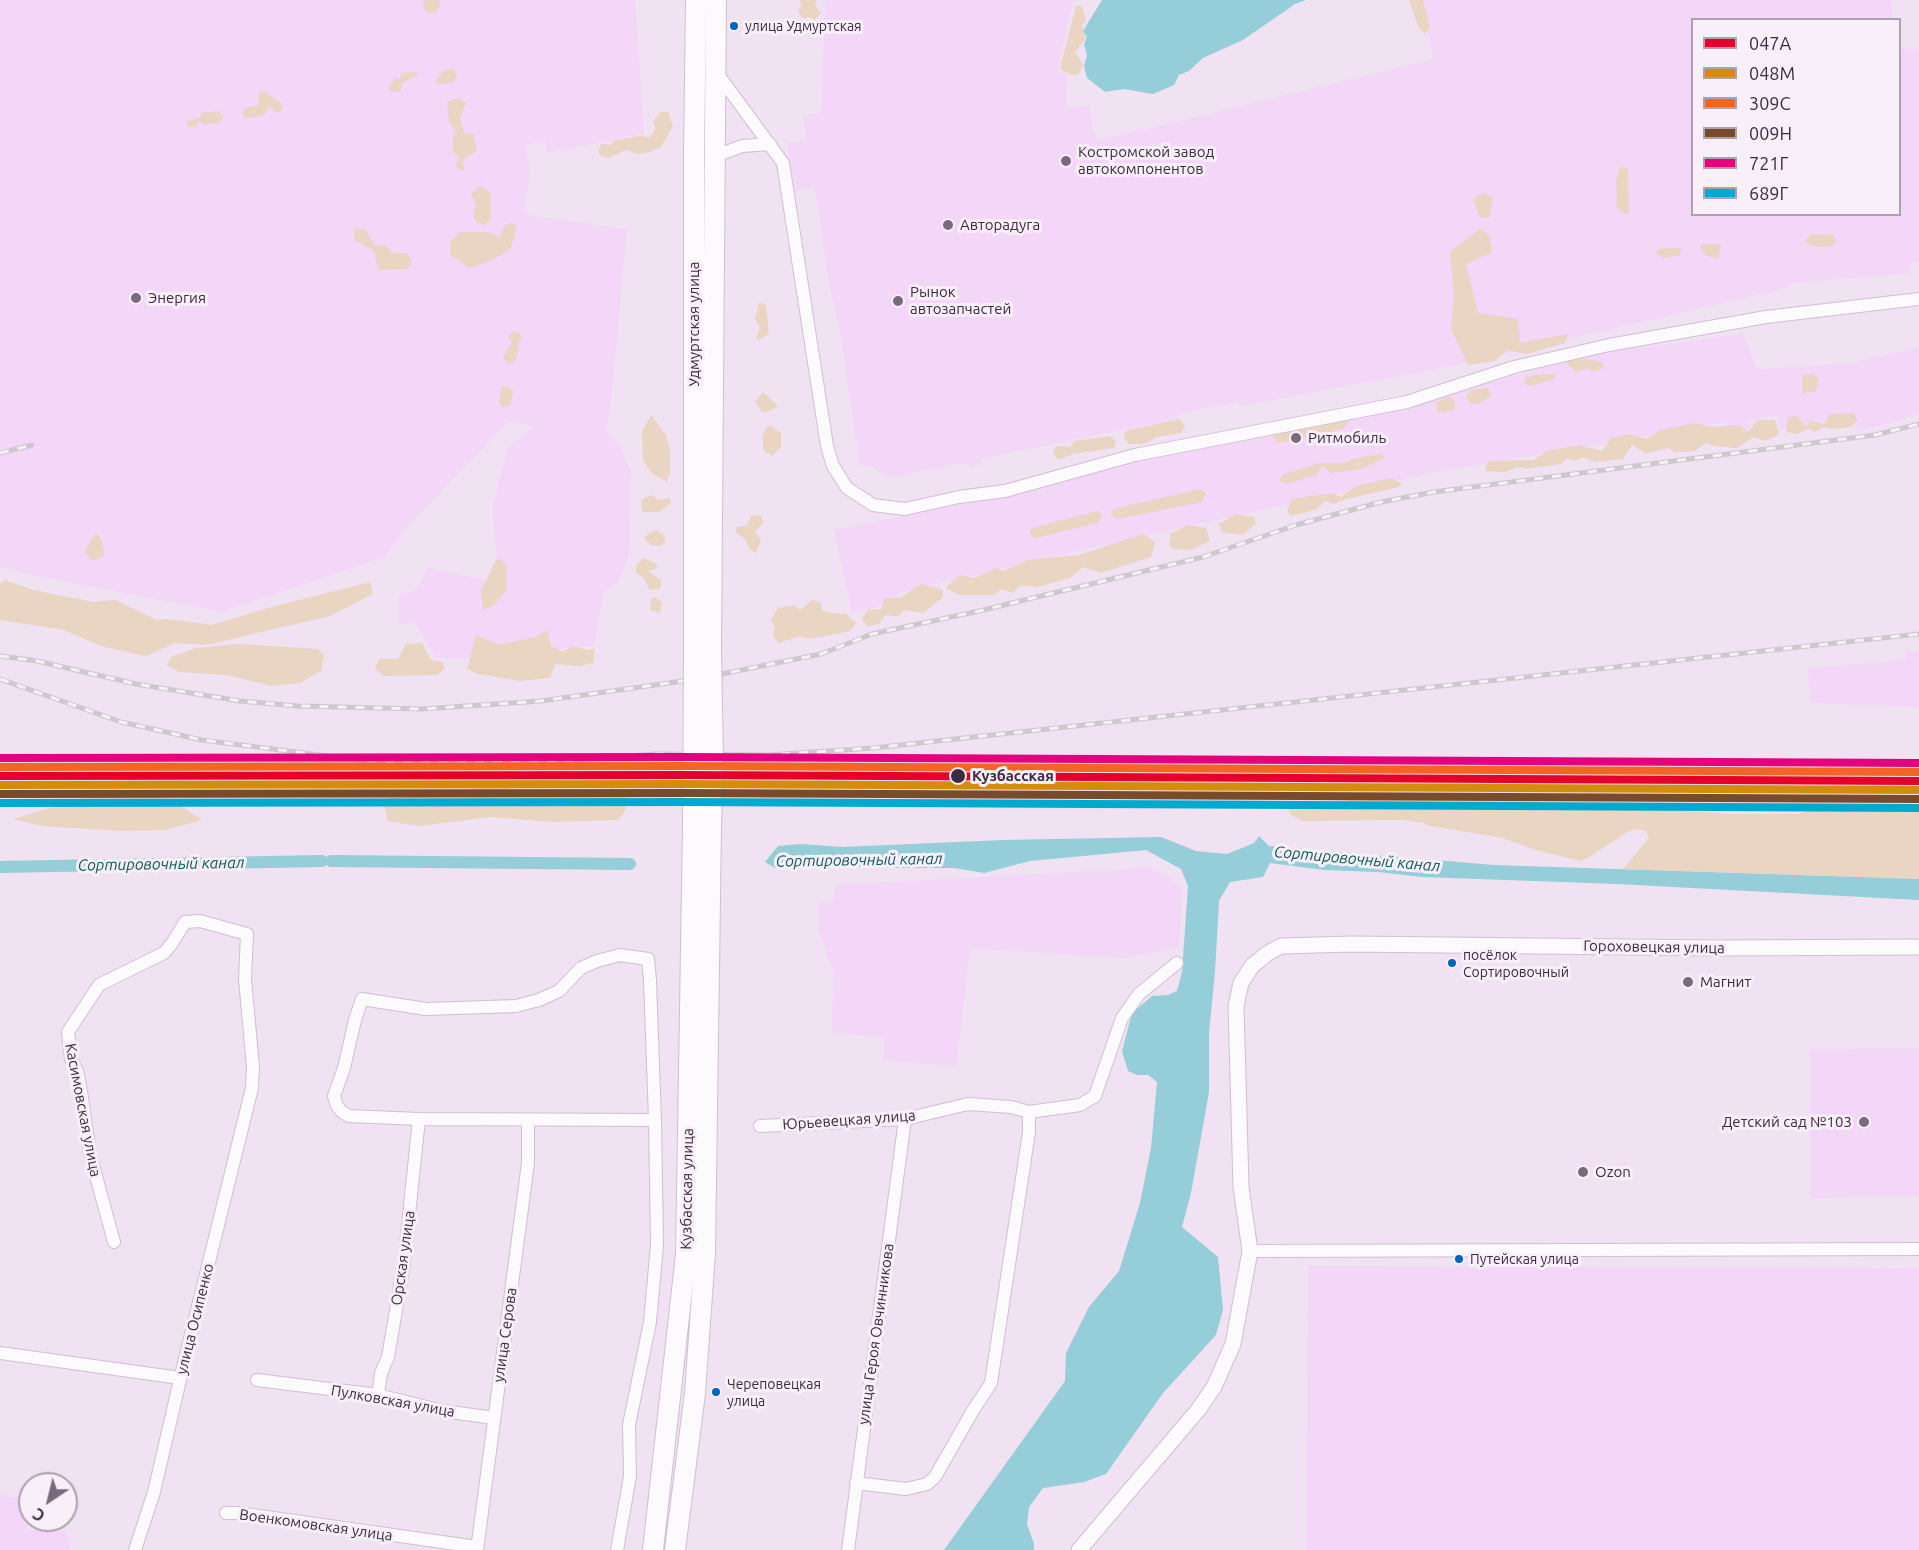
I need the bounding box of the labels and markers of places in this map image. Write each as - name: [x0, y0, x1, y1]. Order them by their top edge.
- place label: улица Удмуртская: [745, 18, 862, 34]
- marker: улица Удмуртская: [728, 20, 740, 32]
- place label: Костромской завод автокомпонентов: [1078, 143, 1214, 178]
- marker: Костромской завод автокомпонентов: [1059, 154, 1073, 168]
- place label: Авторадуга: [960, 216, 1040, 234]
- marker: Авторадуга: [941, 218, 955, 232]
- place label: Рынок автозапчастей: [910, 283, 1011, 318]
- place label: Энергия: [148, 289, 206, 307]
- marker: Энергия: [129, 291, 143, 305]
- marker: Рынок автозапчастей: [891, 294, 905, 308]
- place label: Ритмобиль: [1308, 429, 1386, 447]
- marker: Ритмобиль: [1289, 431, 1303, 445]
- marker: Кузбасская: [949, 767, 967, 785]
- place label: Кузбасская: [972, 767, 1054, 785]
- place label: посёлок Сортировочный: [1463, 947, 1569, 980]
- marker: посёлок Сортировочный: [1446, 957, 1458, 969]
- place label: Магнит: [1700, 973, 1751, 991]
- marker: Магнит: [1681, 975, 1695, 989]
- place label: Детский сад №103: [1722, 1113, 1852, 1131]
- marker: Детский сад №103: [1857, 1115, 1871, 1129]
- place label: Ozon: [1595, 1163, 1631, 1181]
- marker: Ozon: [1576, 1165, 1590, 1179]
- place label: Путейская улица: [1470, 1251, 1579, 1267]
- marker: Путейская улица: [1453, 1253, 1465, 1265]
- place label: Череповецкая улица: [727, 1376, 821, 1408]
- marker: Череповецкая улица: [710, 1386, 722, 1398]

